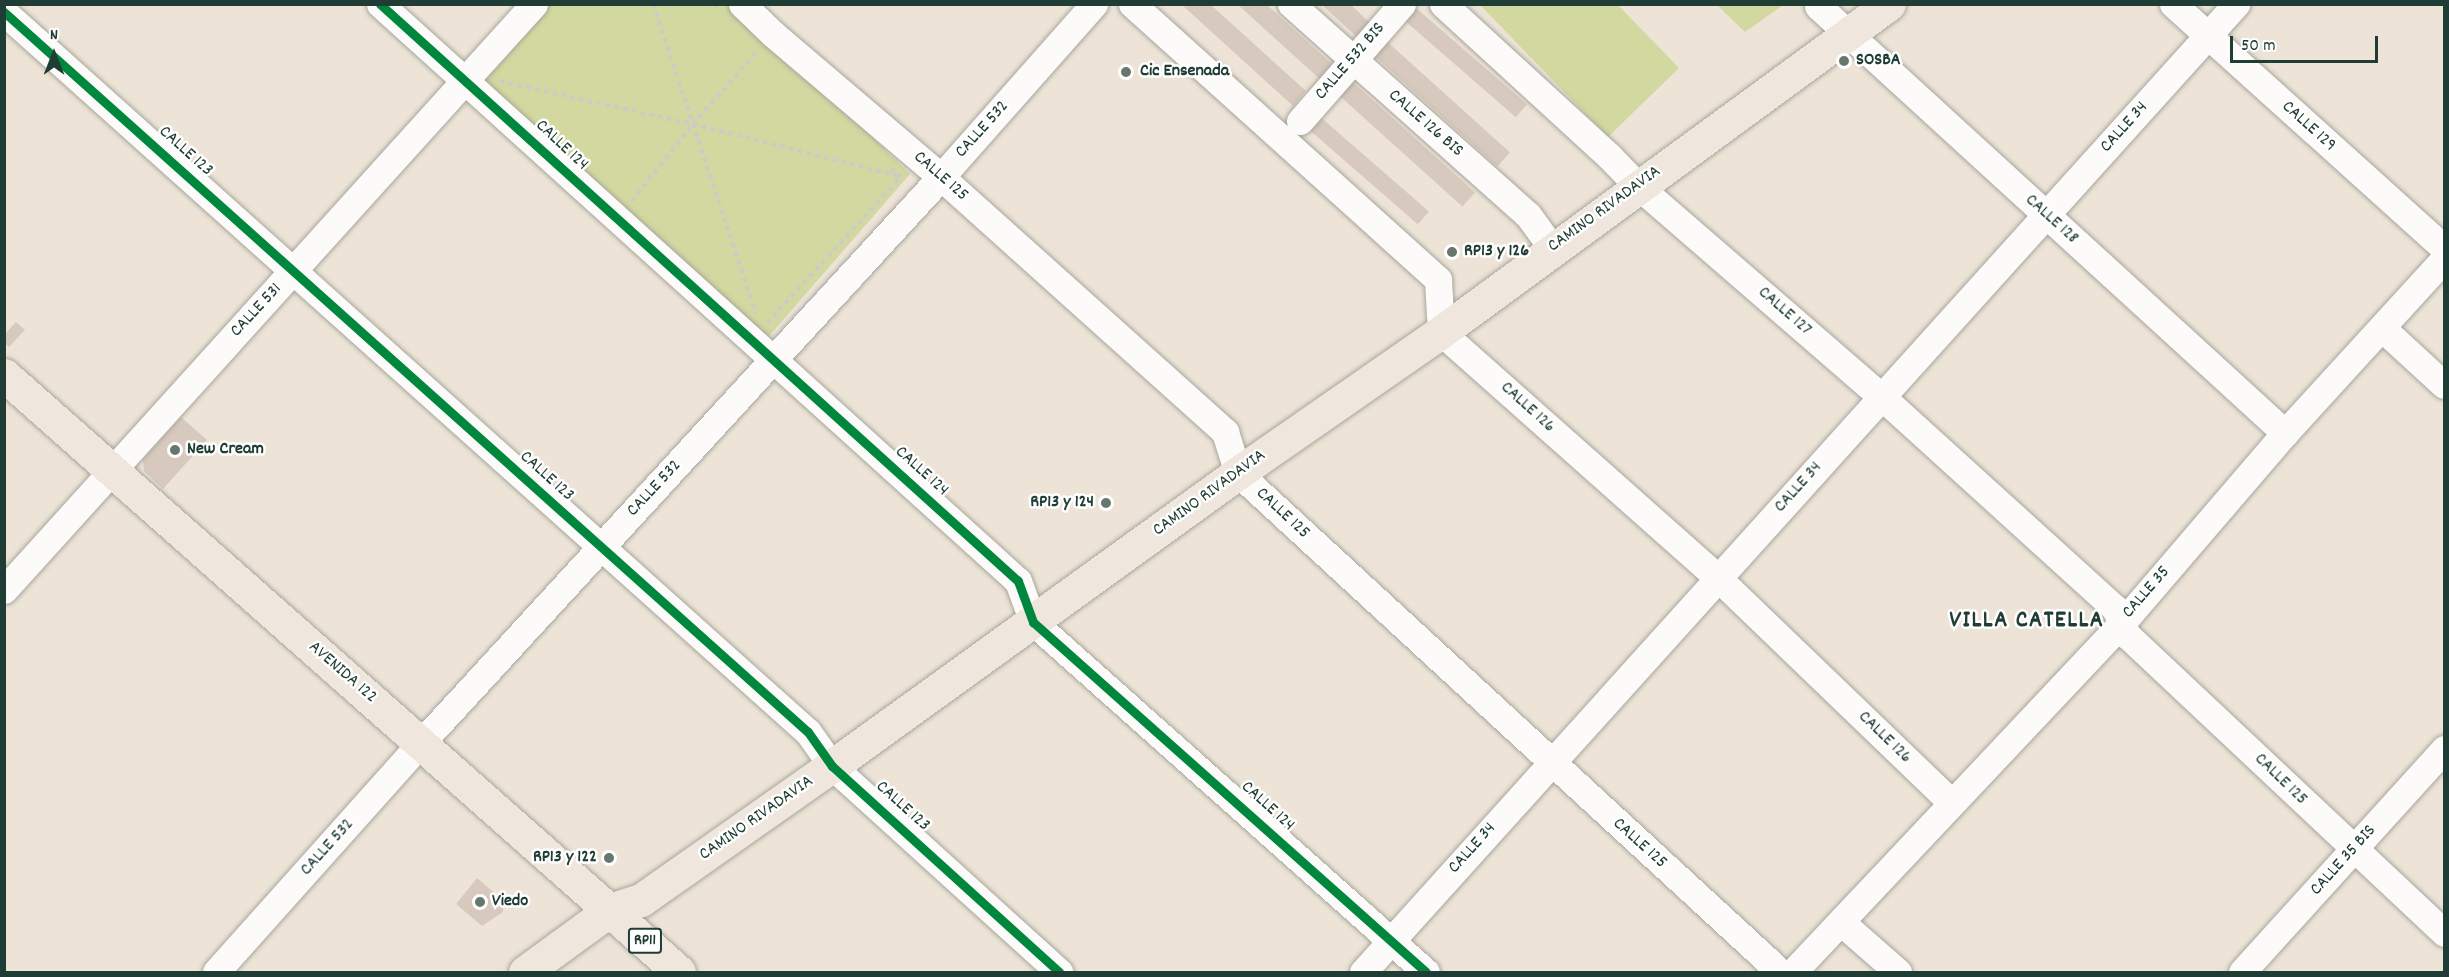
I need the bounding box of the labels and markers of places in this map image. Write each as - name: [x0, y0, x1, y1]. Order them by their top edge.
- place label: SOSBA: [1856, 50, 1901, 72]
- marker: SOSBA: [1837, 54, 1851, 68]
- place label: Cic Ensenada: [1140, 61, 1229, 83]
- marker: Cic Ensenada: [1117, 63, 1135, 81]
- place label: RP13 y 126: [1464, 241, 1529, 263]
- marker: RP13 y 126: [1445, 245, 1459, 259]
- place label: New Cream: [187, 439, 264, 461]
- marker: New Cream: [168, 443, 182, 457]
- place label: RP13 y 124: [1030, 492, 1094, 514]
- marker: RP13 y 124: [1099, 496, 1113, 510]
- place label: RP13 y 122: [533, 847, 597, 869]
- marker: RP13 y 122: [602, 851, 616, 865]
- place label: Viedo: [492, 891, 528, 913]
- marker: Viedo: [473, 895, 487, 909]

